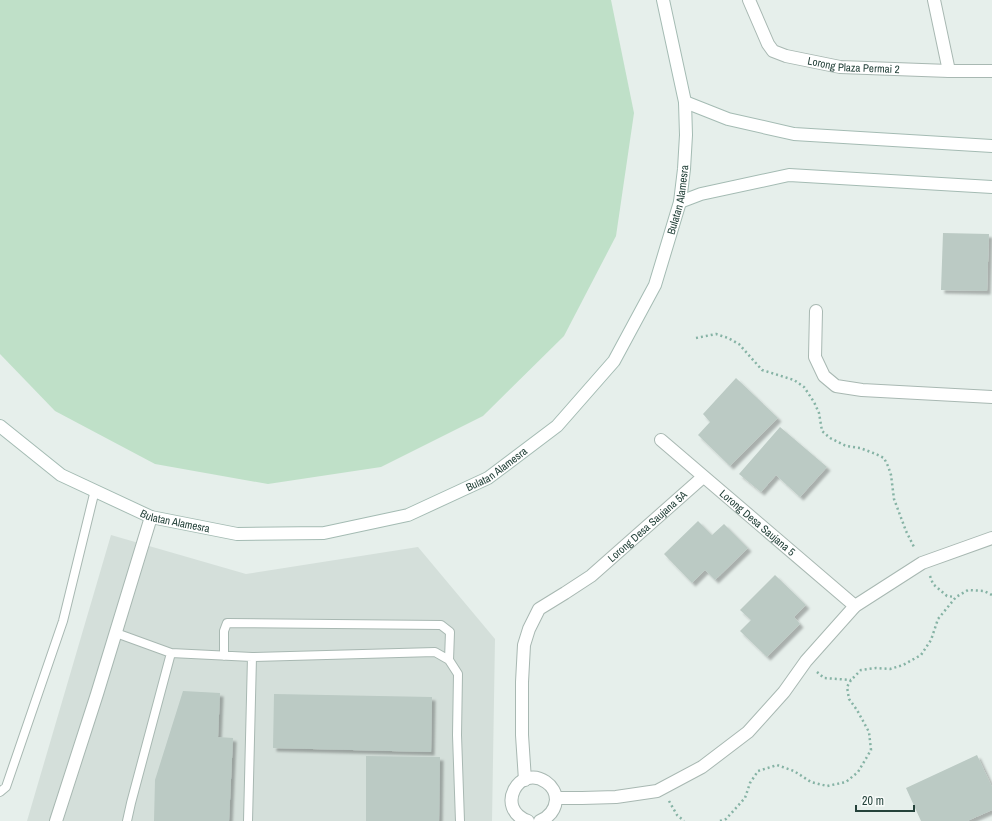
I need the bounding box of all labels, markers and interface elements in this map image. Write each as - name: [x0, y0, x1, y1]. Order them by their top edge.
- street label: Lorong Plaza Permai 2: [806, 54, 900, 76]
- street label: Bulatan Alamesra: [664, 165, 691, 236]
- street label: Bulatan Alamesra: [464, 444, 530, 494]
- street label: Lorong Desa Saujana 5: [717, 486, 798, 559]
- street label: Lorong Desa Saujana 5A: [605, 487, 691, 565]
- street label: Bulatan Alamesra: [138, 506, 211, 535]
- scale bar: [856, 787, 914, 813]
- text: 20 m: [862, 793, 884, 809]

